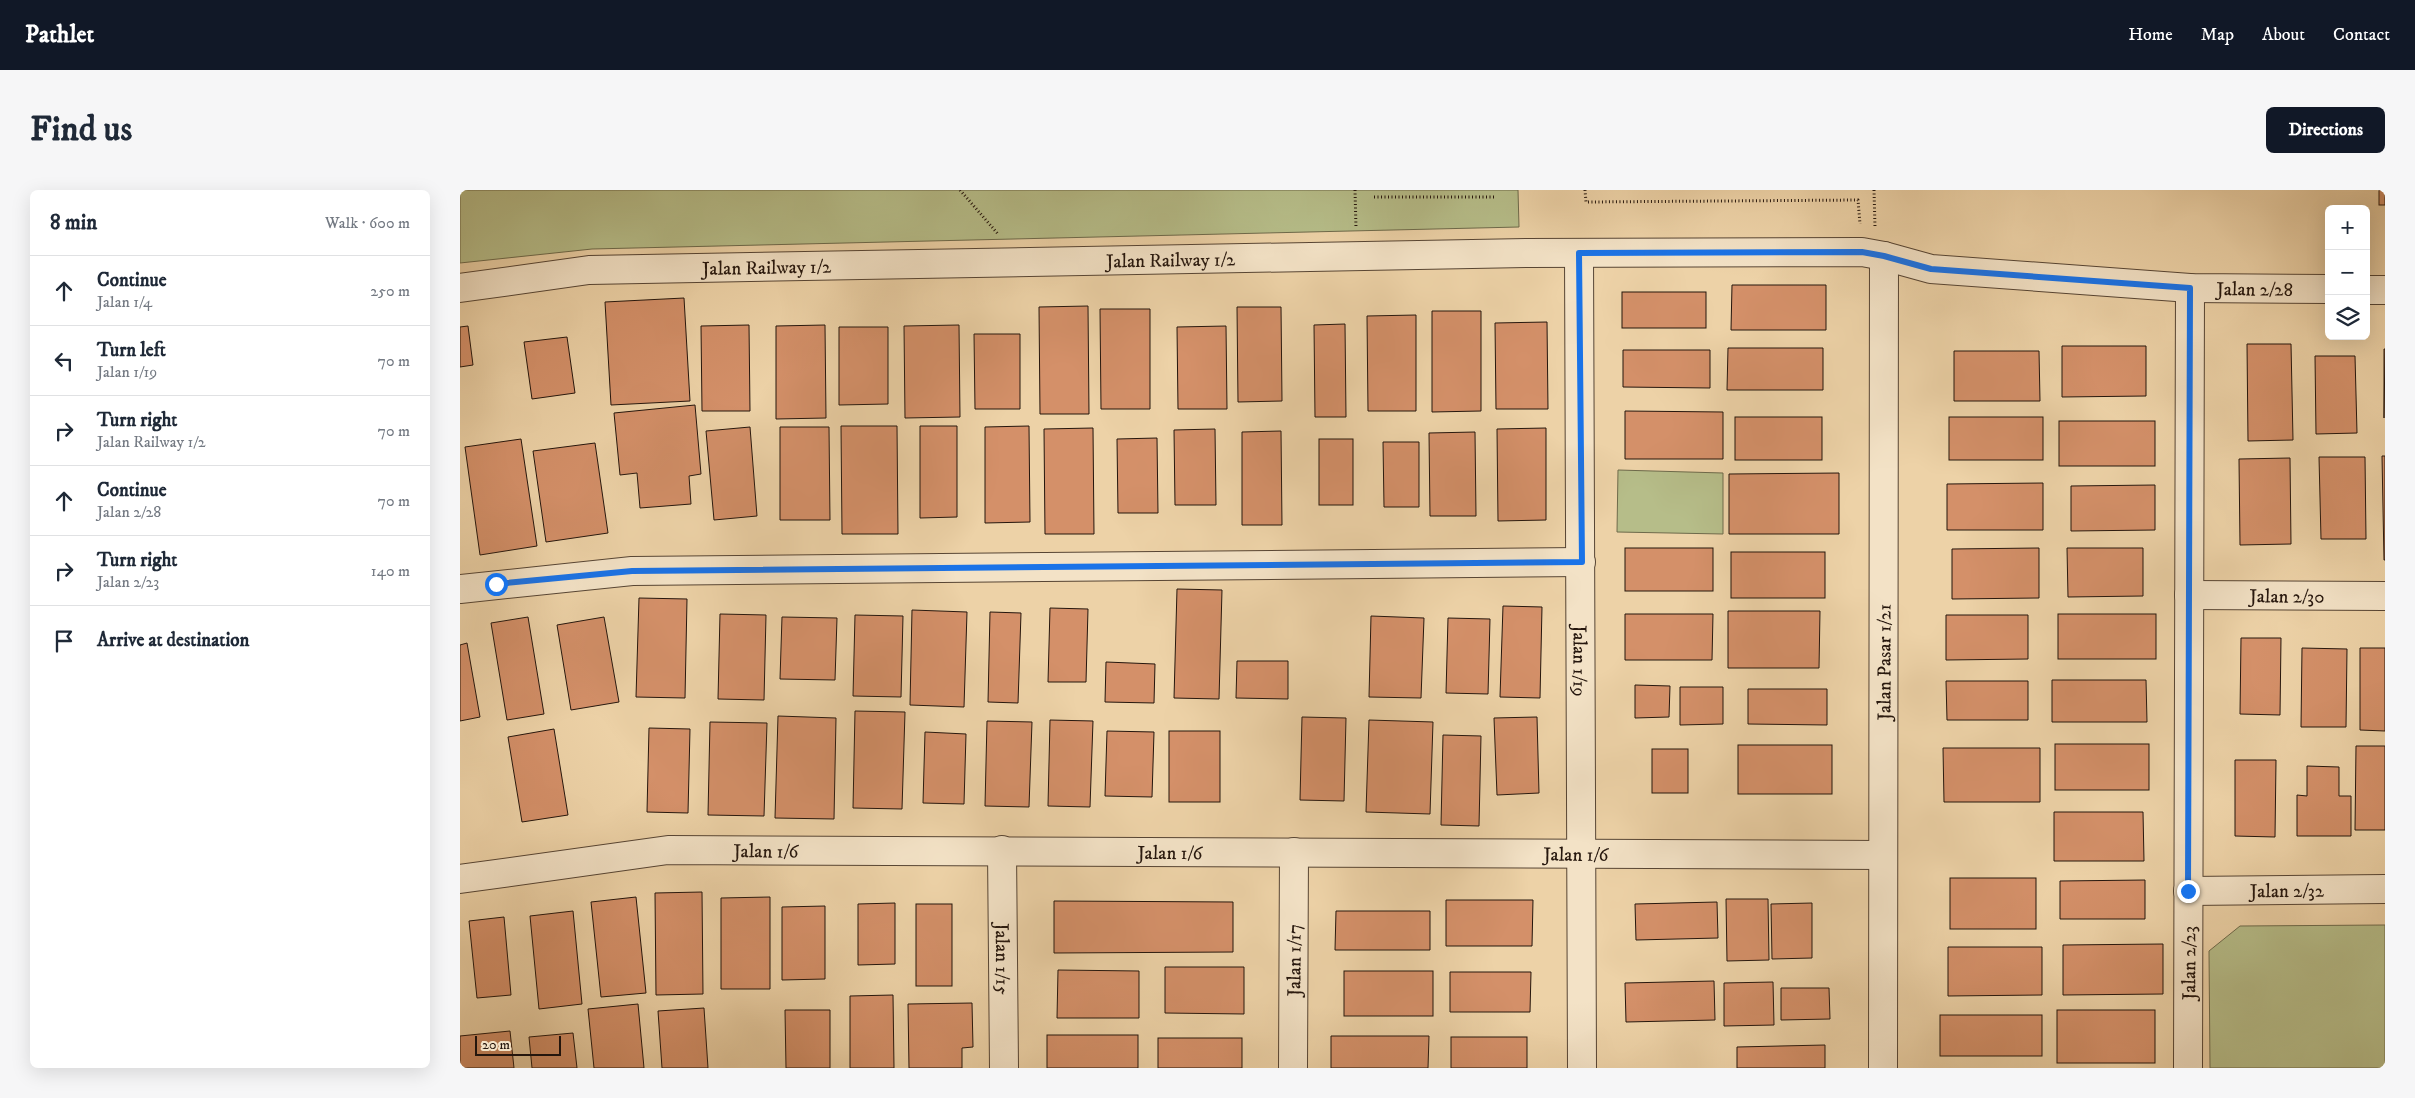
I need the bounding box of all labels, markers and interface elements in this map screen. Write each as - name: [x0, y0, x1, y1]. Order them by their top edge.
- text: Pathlet: [25, 20, 94, 50]
- text: Home: [2128, 24, 2173, 46]
- text: Map: [2201, 24, 2234, 46]
- text: About: [2262, 24, 2305, 46]
- text: Contact: [2333, 24, 2390, 46]
- button: Directions: [2266, 107, 2385, 153]
- text: Find us: [30, 108, 132, 152]
- map controls: [2325, 205, 2370, 340]
- button: +: [2325, 205, 2370, 250]
- text: 8 min: [50, 210, 97, 236]
- text: Walk · 600 m: [325, 213, 410, 233]
- street label: Jalan Railway 1/2: [1104, 248, 1236, 274]
- button: −: [2325, 250, 2370, 295]
- street label: Jalan Railway 1/2: [700, 256, 832, 281]
- text: Continue: [97, 269, 167, 292]
- icon: ahead: [50, 277, 78, 305]
- street label: Jalan 2/28: [2214, 278, 2293, 302]
- text: 250 m: [370, 281, 410, 301]
- text: Jalan 1/4: [97, 292, 152, 312]
- button: layers: [2325, 295, 2370, 340]
- text: Turn left: [97, 339, 166, 362]
- icon: left: [50, 347, 78, 375]
- text: 70 m: [378, 351, 410, 371]
- text: Jalan 1/19: [97, 362, 157, 382]
- text: Turn right: [97, 409, 177, 432]
- icon: right: [50, 417, 78, 445]
- text: 70 m: [378, 421, 410, 441]
- text: Jalan Railway 1/2: [97, 432, 206, 452]
- text: Continue: [97, 479, 167, 502]
- icon: ahead: [50, 487, 78, 515]
- text: 70 m: [378, 491, 410, 511]
- text: Jalan 2/28: [97, 502, 161, 522]
- text: Turn right: [97, 549, 177, 572]
- icon: right: [50, 557, 78, 585]
- text: 140 m: [371, 561, 410, 581]
- text: Jalan 2/23: [97, 572, 159, 592]
- route start: [485, 573, 508, 596]
- street label: Jalan 2/30: [2247, 585, 2325, 609]
- street label: Jalan Pasar 1/21: [1873, 604, 1897, 722]
- street label: Jalan 1/19: [1567, 623, 1591, 697]
- icon: arrive: [50, 627, 78, 655]
- text: Arrive at destination: [97, 629, 249, 652]
- street label: Jalan 1/6: [731, 840, 800, 864]
- street label: Jalan 1/6: [1135, 842, 1204, 865]
- street label: Jalan 1/6: [1541, 844, 1610, 867]
- route end: [2177, 880, 2200, 903]
- street label: Jalan 2/32: [2248, 880, 2325, 903]
- street label: Jalan 1/15: [990, 921, 1013, 995]
- street label: Jalan 1/17: [1283, 924, 1307, 998]
- street label: Jalan 2/23: [2178, 926, 2201, 1002]
- scale bar: [475, 1033, 561, 1056]
- text: 20 m: [482, 1036, 510, 1054]

